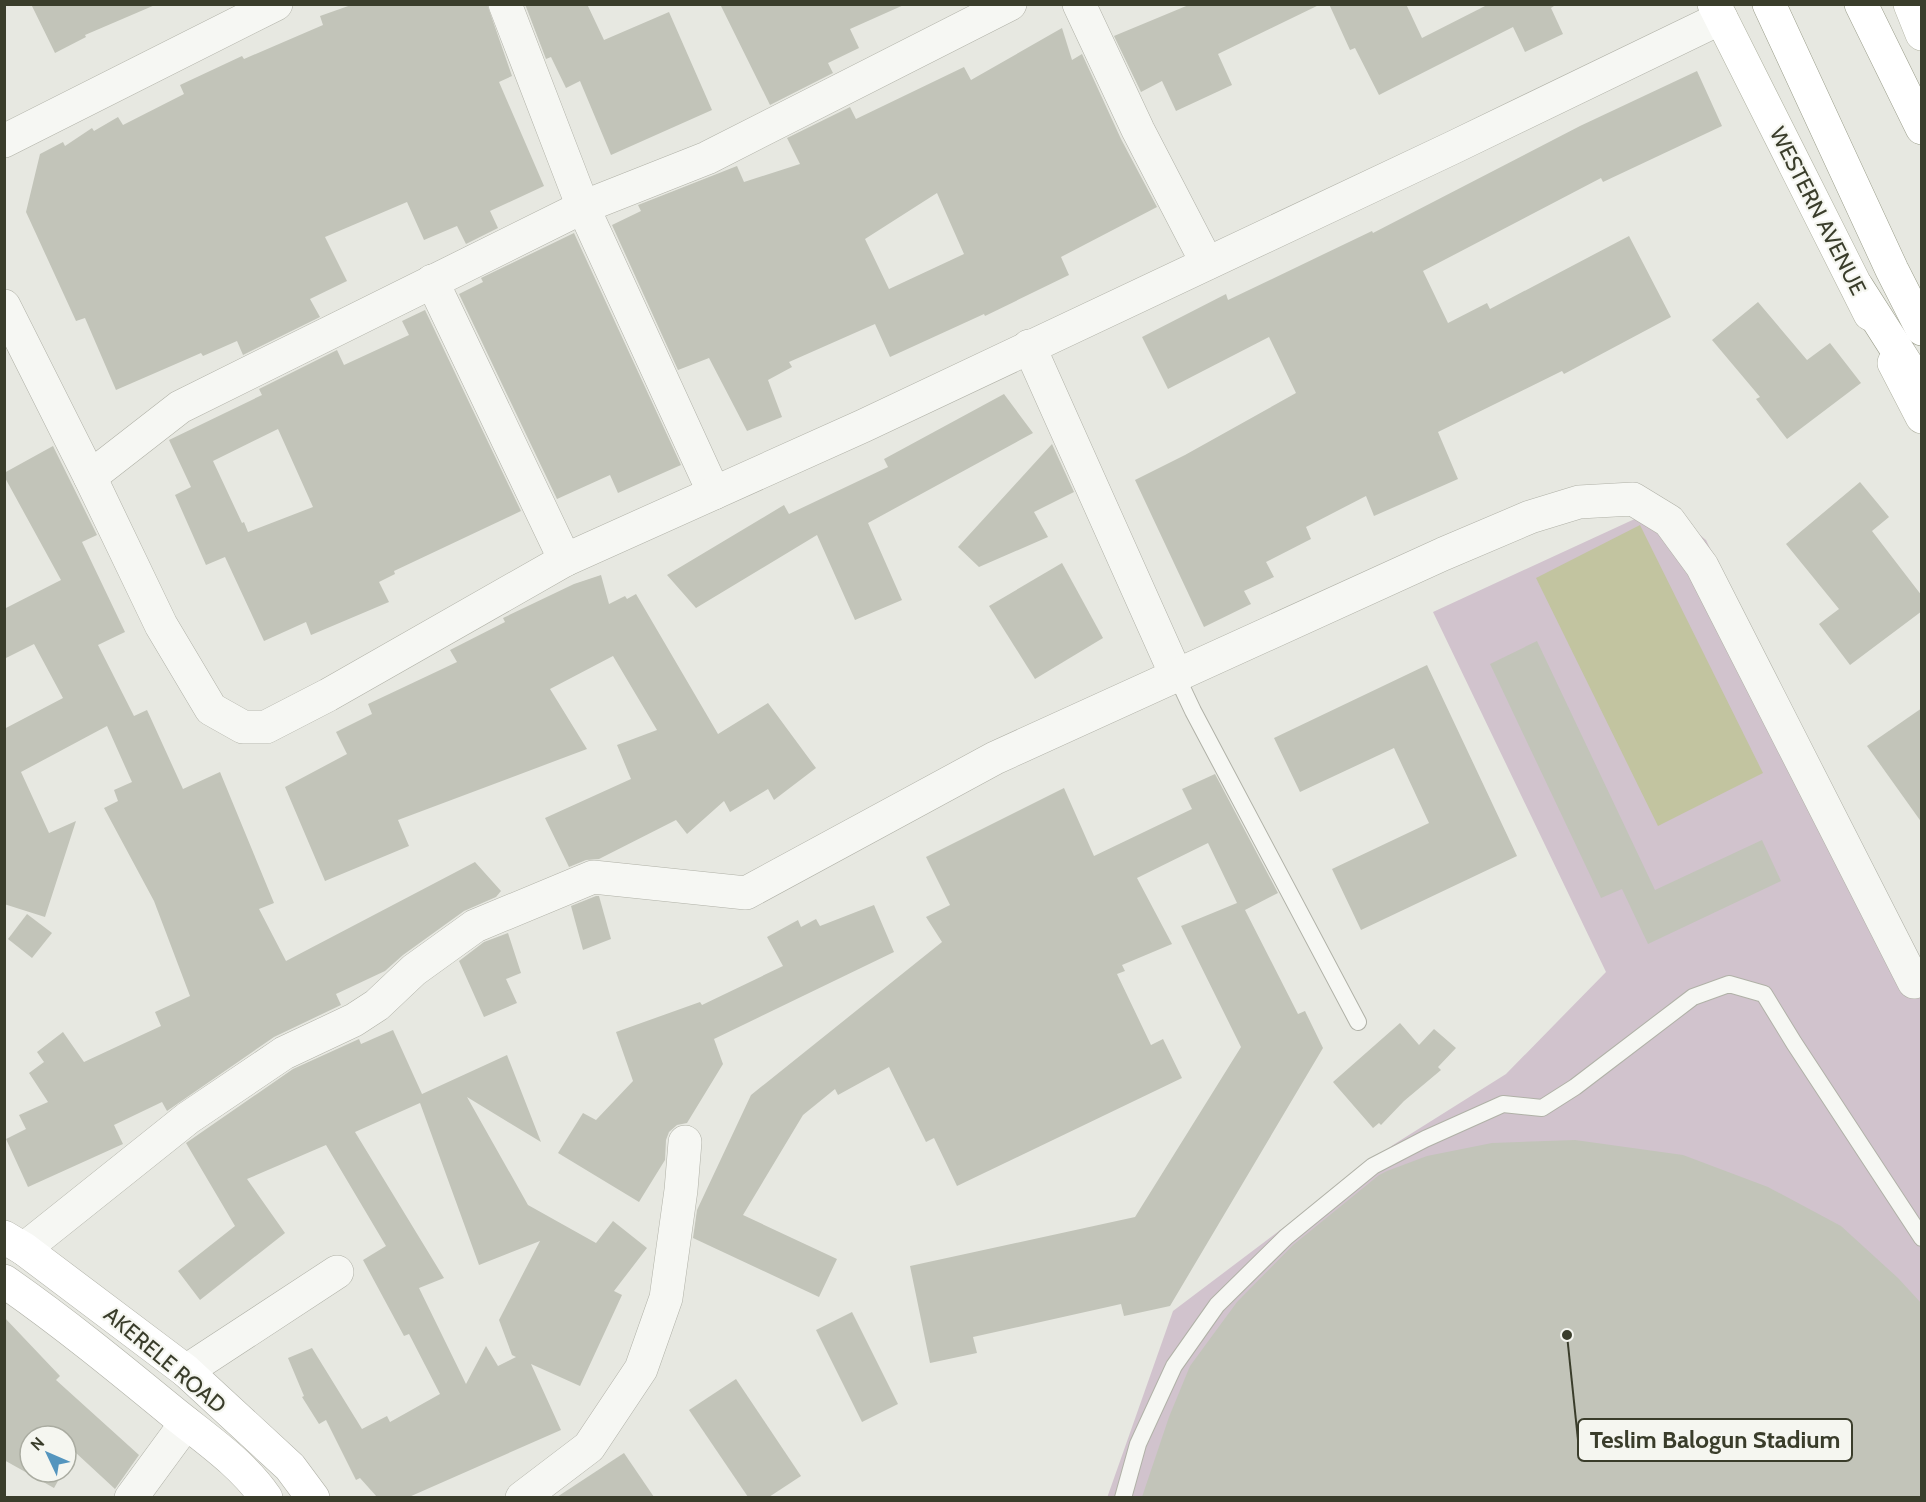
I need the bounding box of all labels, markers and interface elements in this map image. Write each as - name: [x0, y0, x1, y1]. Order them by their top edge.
- street label: WESTERN AVENUE: [1764, 122, 1872, 300]
- street label: AKERELE ROAD: [98, 1301, 232, 1419]
- callout: Teslim Balogun Stadium: [1578, 1419, 1852, 1461]
- north arrow: [18, 1424, 78, 1484]
- text: Teslim Balogun Stadium: [1590, 1425, 1840, 1454]
- text: N: [27, 1433, 48, 1455]

